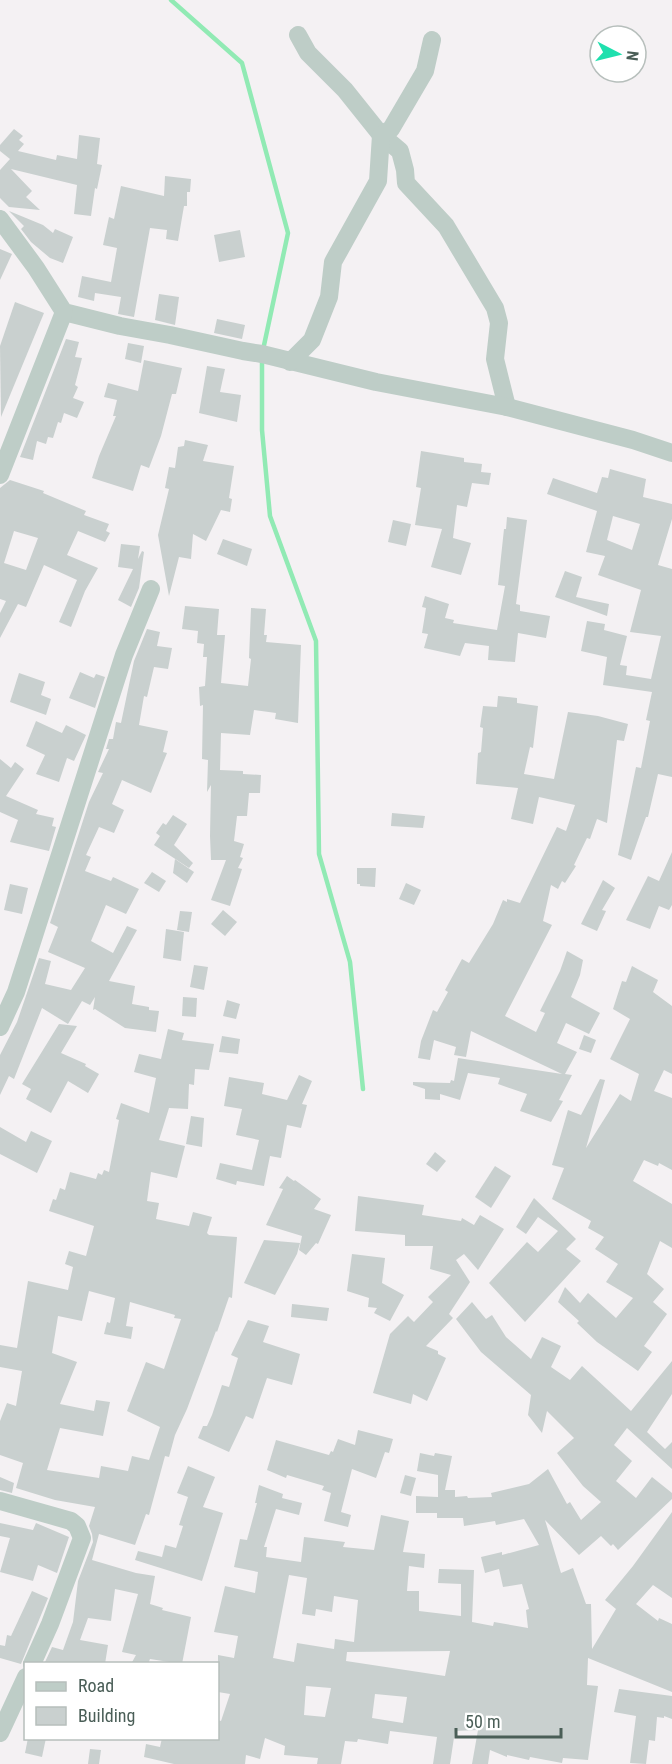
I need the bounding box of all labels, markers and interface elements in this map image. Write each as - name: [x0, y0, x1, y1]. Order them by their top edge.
- north arrow: [588, 24, 648, 84]
- text: N: [622, 50, 642, 62]
- legend: [24, 1662, 219, 1740]
- text: Road: [78, 1675, 114, 1696]
- scale bar: [456, 1701, 561, 1739]
- text: Building: [78, 1705, 135, 1726]
- text: 50 m: [465, 1711, 500, 1732]

